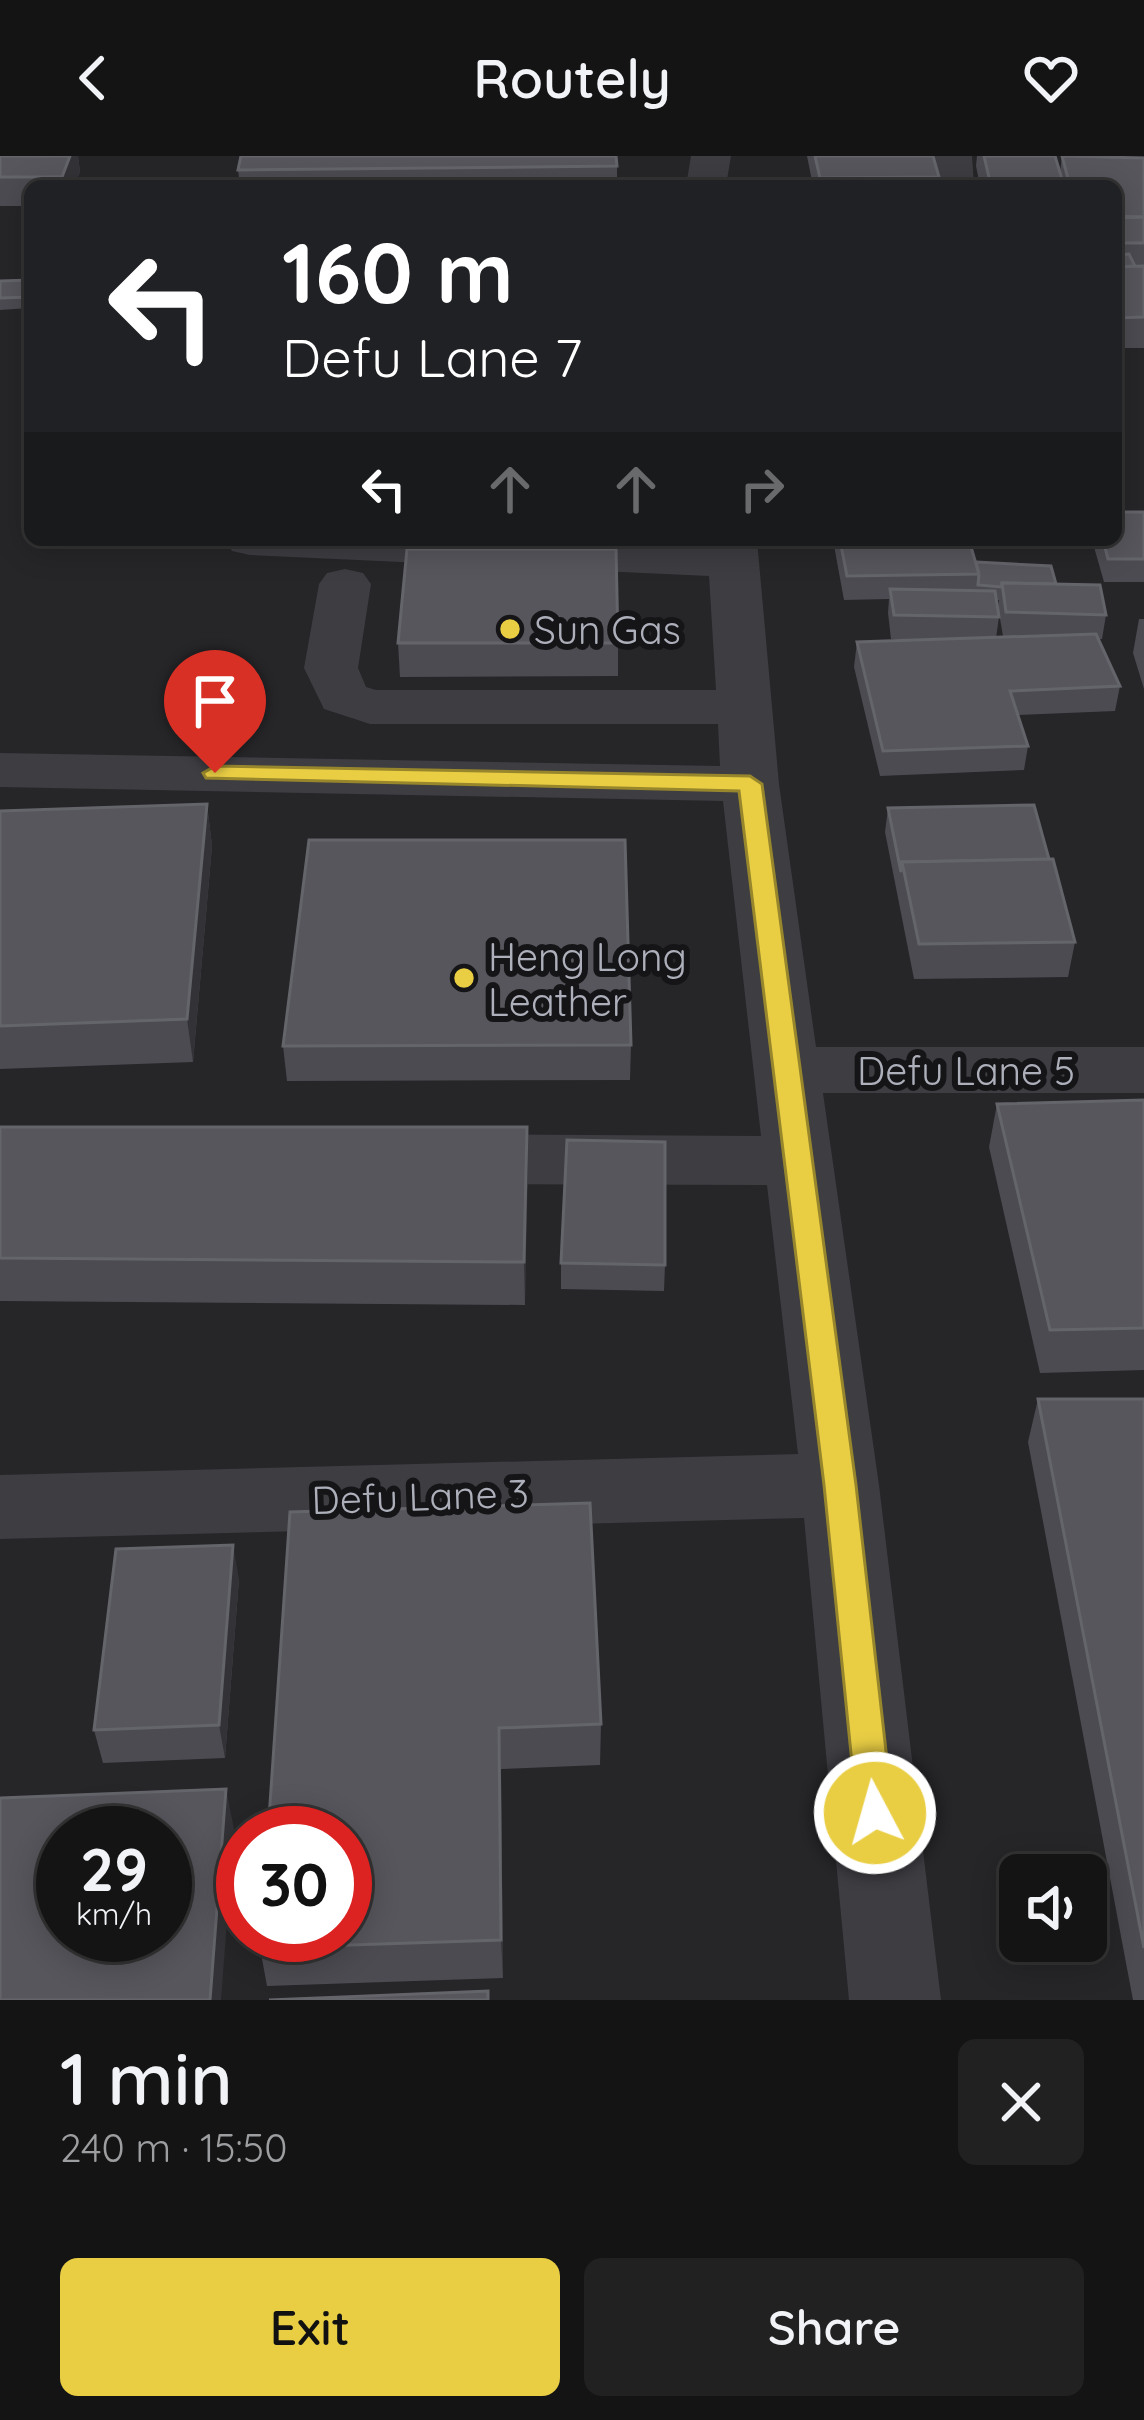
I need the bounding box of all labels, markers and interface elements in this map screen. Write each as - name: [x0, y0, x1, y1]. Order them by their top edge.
- text: Routely: [473, 44, 671, 112]
- icon: back: [60, 45, 126, 111]
- icon: heart: [1018, 45, 1084, 111]
- text: 160 m: [282, 219, 514, 324]
- icon: left: [84, 228, 240, 384]
- text: Defu Lane 7: [282, 323, 582, 391]
- icon: left: [351, 456, 417, 522]
- icon: ahead: [477, 456, 543, 522]
- icon: ahead: [603, 456, 669, 522]
- icon: right: [729, 456, 795, 522]
- place label: Sun Gas: [534, 605, 681, 654]
- marker: Sun Gas: [497, 616, 523, 642]
- pin: [164, 650, 266, 773]
- icon: arrive: [182, 668, 248, 734]
- place label: Heng Long Leather: [488, 932, 687, 1026]
- marker: Heng Long Leather: [451, 965, 477, 991]
- street label: Defu Lane 5: [857, 1046, 1075, 1095]
- street label: Defu Lane 3: [311, 1468, 529, 1524]
- position arrow: [812, 1750, 938, 1876]
- speed limit sign: 30: [216, 1806, 372, 1962]
- text: 29: [80, 1831, 148, 1906]
- map controls: [999, 1854, 1107, 1962]
- button: sound: [999, 1854, 1107, 1962]
- text: km/h: [76, 1895, 152, 1933]
- text: 1 min: [60, 2033, 233, 2123]
- button: close: [958, 2039, 1084, 2165]
- text: 240 m · 15:50: [60, 2123, 287, 2172]
- button: Exit: [60, 2258, 560, 2396]
- button: Share: [584, 2258, 1084, 2396]

